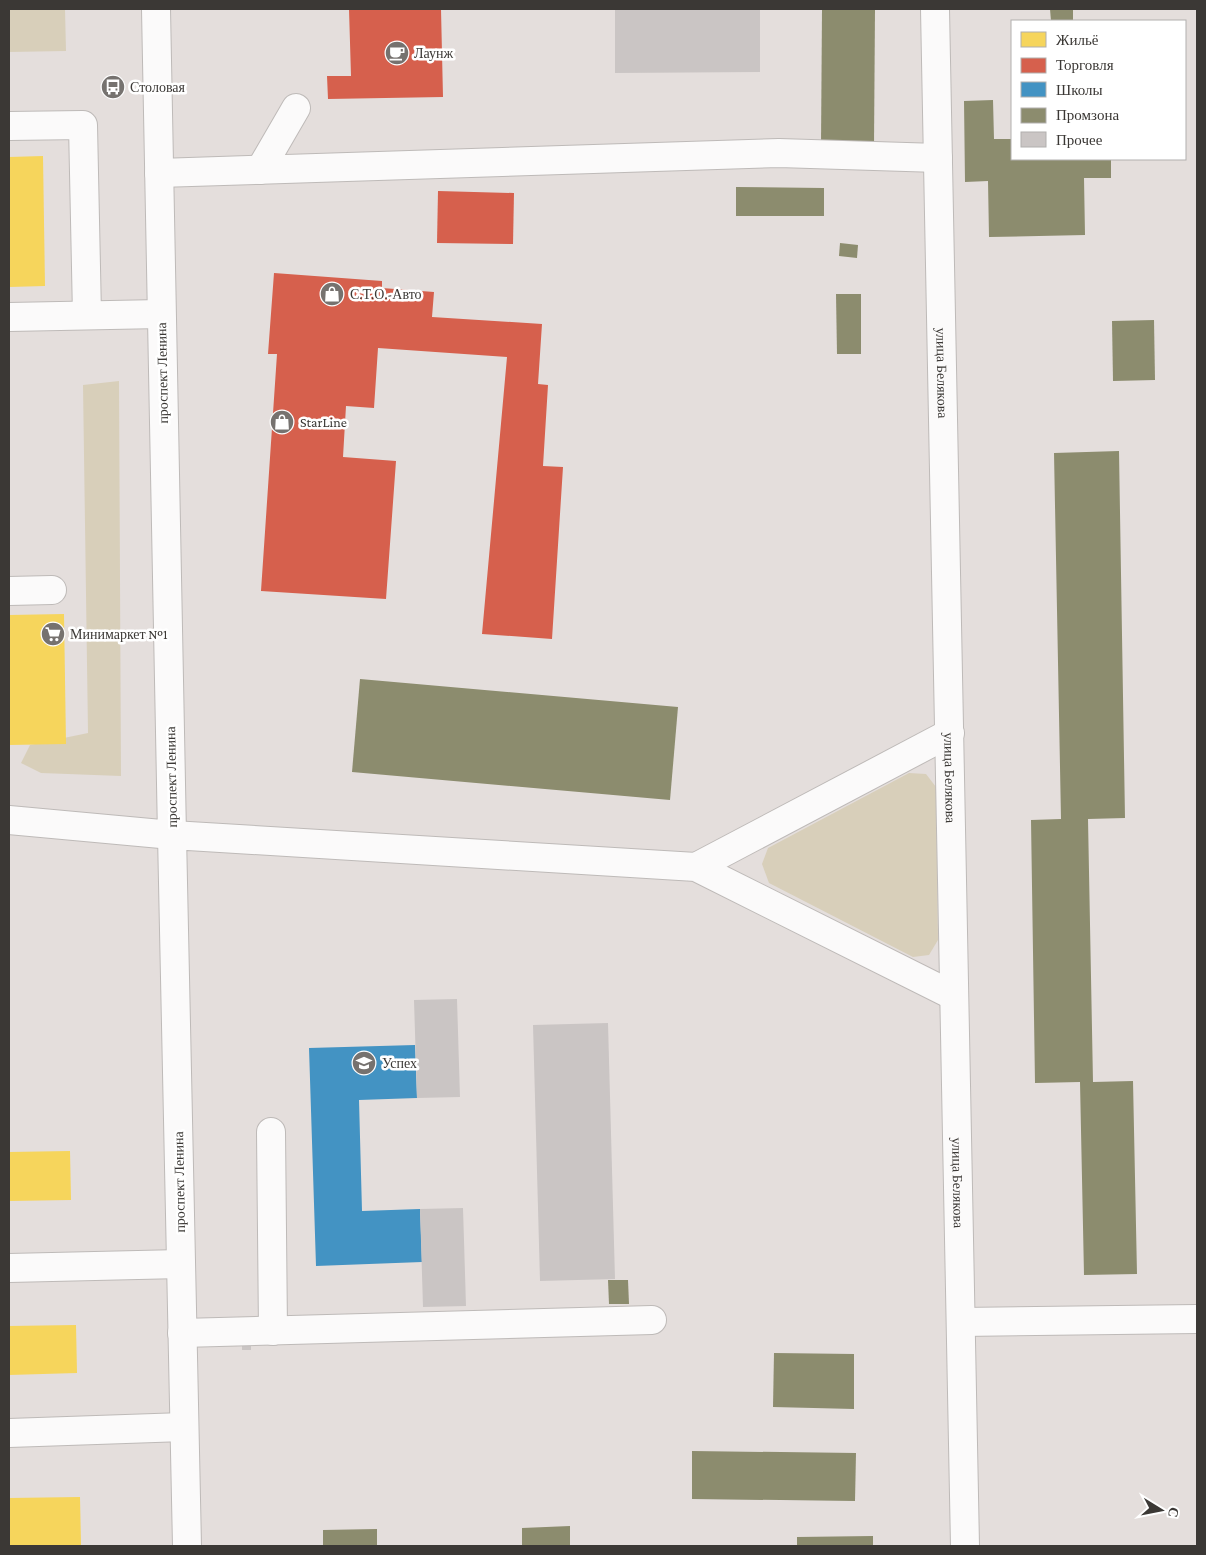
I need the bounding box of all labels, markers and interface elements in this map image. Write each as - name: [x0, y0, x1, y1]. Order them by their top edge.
- legend: [1011, 20, 1186, 160]
- text: Жильё: [1056, 32, 1099, 48]
- cafe icon: Лаунж: [384, 40, 410, 66]
- place label: Лаунж: [414, 45, 453, 61]
- text: Торговля: [1056, 57, 1114, 73]
- bus stop icon: Столовая: [100, 74, 126, 100]
- place label: Столовая: [130, 79, 186, 95]
- text: Школы: [1056, 82, 1103, 98]
- text: Промзона: [1056, 107, 1119, 123]
- text: Прочее: [1056, 132, 1103, 148]
- shop icon: С.Т.О.-Авто: [319, 281, 345, 307]
- place label: С.Т.О.-Авто: [350, 286, 422, 302]
- street label: проспект Ленина: [153, 321, 171, 424]
- street label: улица Белякова: [933, 327, 951, 419]
- shop icon: StarLine: [269, 409, 295, 435]
- place label: StarLine: [300, 414, 347, 430]
- supermarket icon: Минимаркет №1: [40, 621, 66, 647]
- place label: Минимаркет №1: [70, 626, 168, 642]
- street label: проспект Ленина: [162, 725, 180, 828]
- street label: улица Белякова: [941, 732, 959, 824]
- school or university icon: Успех: [351, 1050, 377, 1076]
- place label: Успех: [382, 1055, 417, 1071]
- street label: проспект Ленина: [170, 1130, 188, 1233]
- street label: улица Белякова: [949, 1137, 967, 1229]
- north arrow: [1136, 1485, 1186, 1535]
- text: С: [1165, 1506, 1183, 1519]

